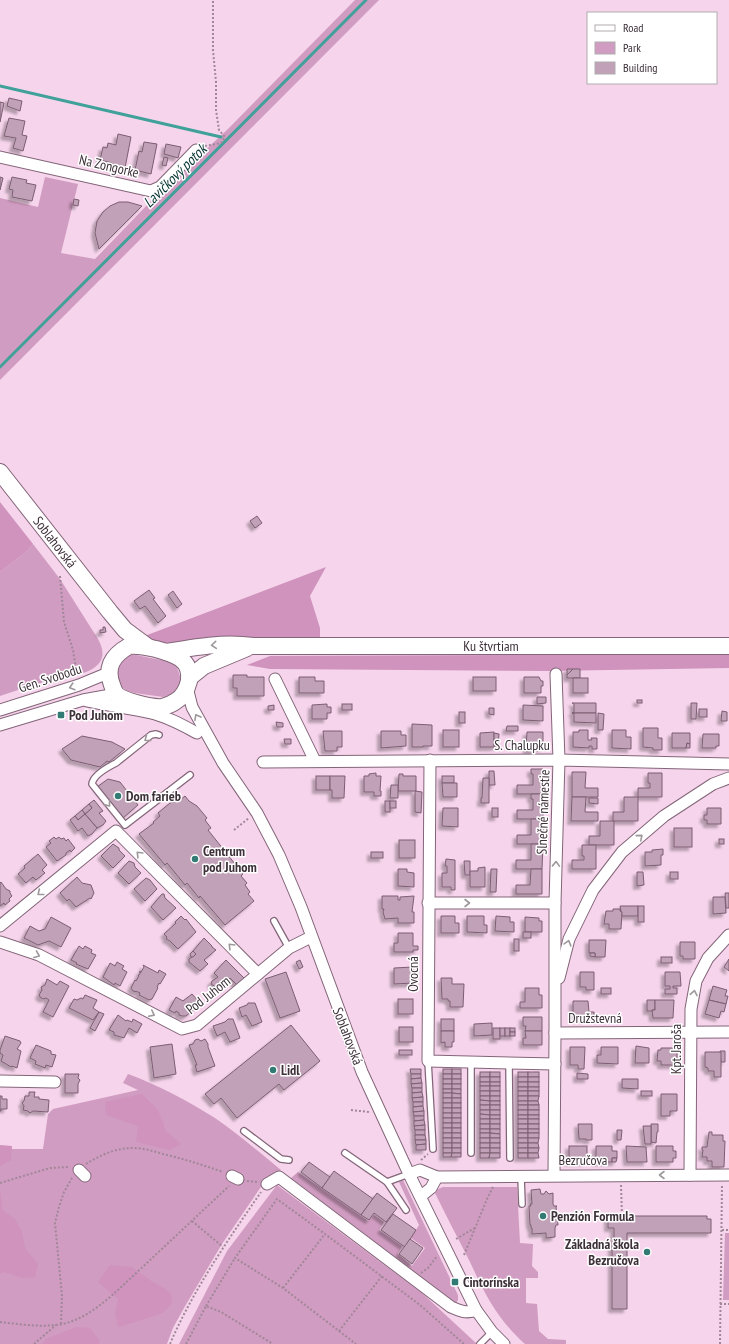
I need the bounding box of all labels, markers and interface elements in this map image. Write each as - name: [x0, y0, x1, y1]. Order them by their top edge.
- legend: [587, 12, 717, 84]
- text: Road: [623, 20, 643, 35]
- text: Park: [623, 40, 641, 55]
- text: Building: [623, 60, 658, 75]
- water label: Lavičkový potok: [139, 138, 212, 211]
- street label: Na Zongorke: [77, 150, 141, 182]
- street label: Soblahovská: [29, 513, 81, 571]
- street label: Ku štvrtiam: [463, 637, 519, 655]
- one-way arrow: [211, 641, 217, 650]
- street label: Gen. Svobodu: [16, 659, 84, 697]
- one-way arrow: [69, 682, 76, 691]
- place label: Pod Juhom: [69, 706, 123, 724]
- marker: Pod Juhom: [56, 710, 66, 720]
- one-way arrow: [195, 714, 202, 721]
- one-way arrow: [144, 734, 151, 741]
- street label: S. Chalupku: [494, 736, 550, 754]
- street label: Slnečné námestie: [533, 769, 553, 855]
- place label: Dom farieb: [126, 787, 181, 805]
- marker: Dom farieb: [113, 791, 123, 801]
- one-way arrow: [104, 800, 111, 807]
- one-way arrow: [635, 834, 643, 841]
- place label: Centrum pod Juhom: [203, 842, 257, 876]
- one-way arrow: [136, 851, 144, 859]
- marker: Centrum pod Juhom: [190, 854, 200, 864]
- one-way arrow: [552, 861, 560, 867]
- one-way arrow: [38, 888, 45, 895]
- one-way arrow: [464, 899, 470, 907]
- one-way arrow: [563, 940, 572, 947]
- one-way arrow: [228, 943, 236, 951]
- one-way arrow: [32, 950, 40, 958]
- street label: Ovocná: [404, 956, 422, 992]
- street label: Pod Juhom: [182, 972, 234, 1018]
- one-way arrow: [689, 990, 698, 997]
- street label: Soblahovská: [329, 1005, 367, 1067]
- one-way arrow: [148, 1009, 156, 1017]
- street label: Družstevná: [568, 1009, 622, 1027]
- street label: Kpt. Jaroša: [667, 1024, 685, 1074]
- place label: Lidl: [281, 1061, 300, 1079]
- marker: Lidl: [268, 1065, 278, 1075]
- street label: Bezručova: [559, 1151, 607, 1169]
- one-way arrow: [659, 1171, 665, 1179]
- place label: Penzión Formula: [551, 1207, 635, 1225]
- marker: Penzión Formula: [538, 1211, 548, 1221]
- place label: Základná škola Bezručova: [565, 1235, 639, 1269]
- marker: Základná škola Bezručova: [642, 1247, 652, 1257]
- place label: Cintorínska: [463, 1273, 519, 1291]
- marker: Cintorínska: [450, 1277, 460, 1287]

